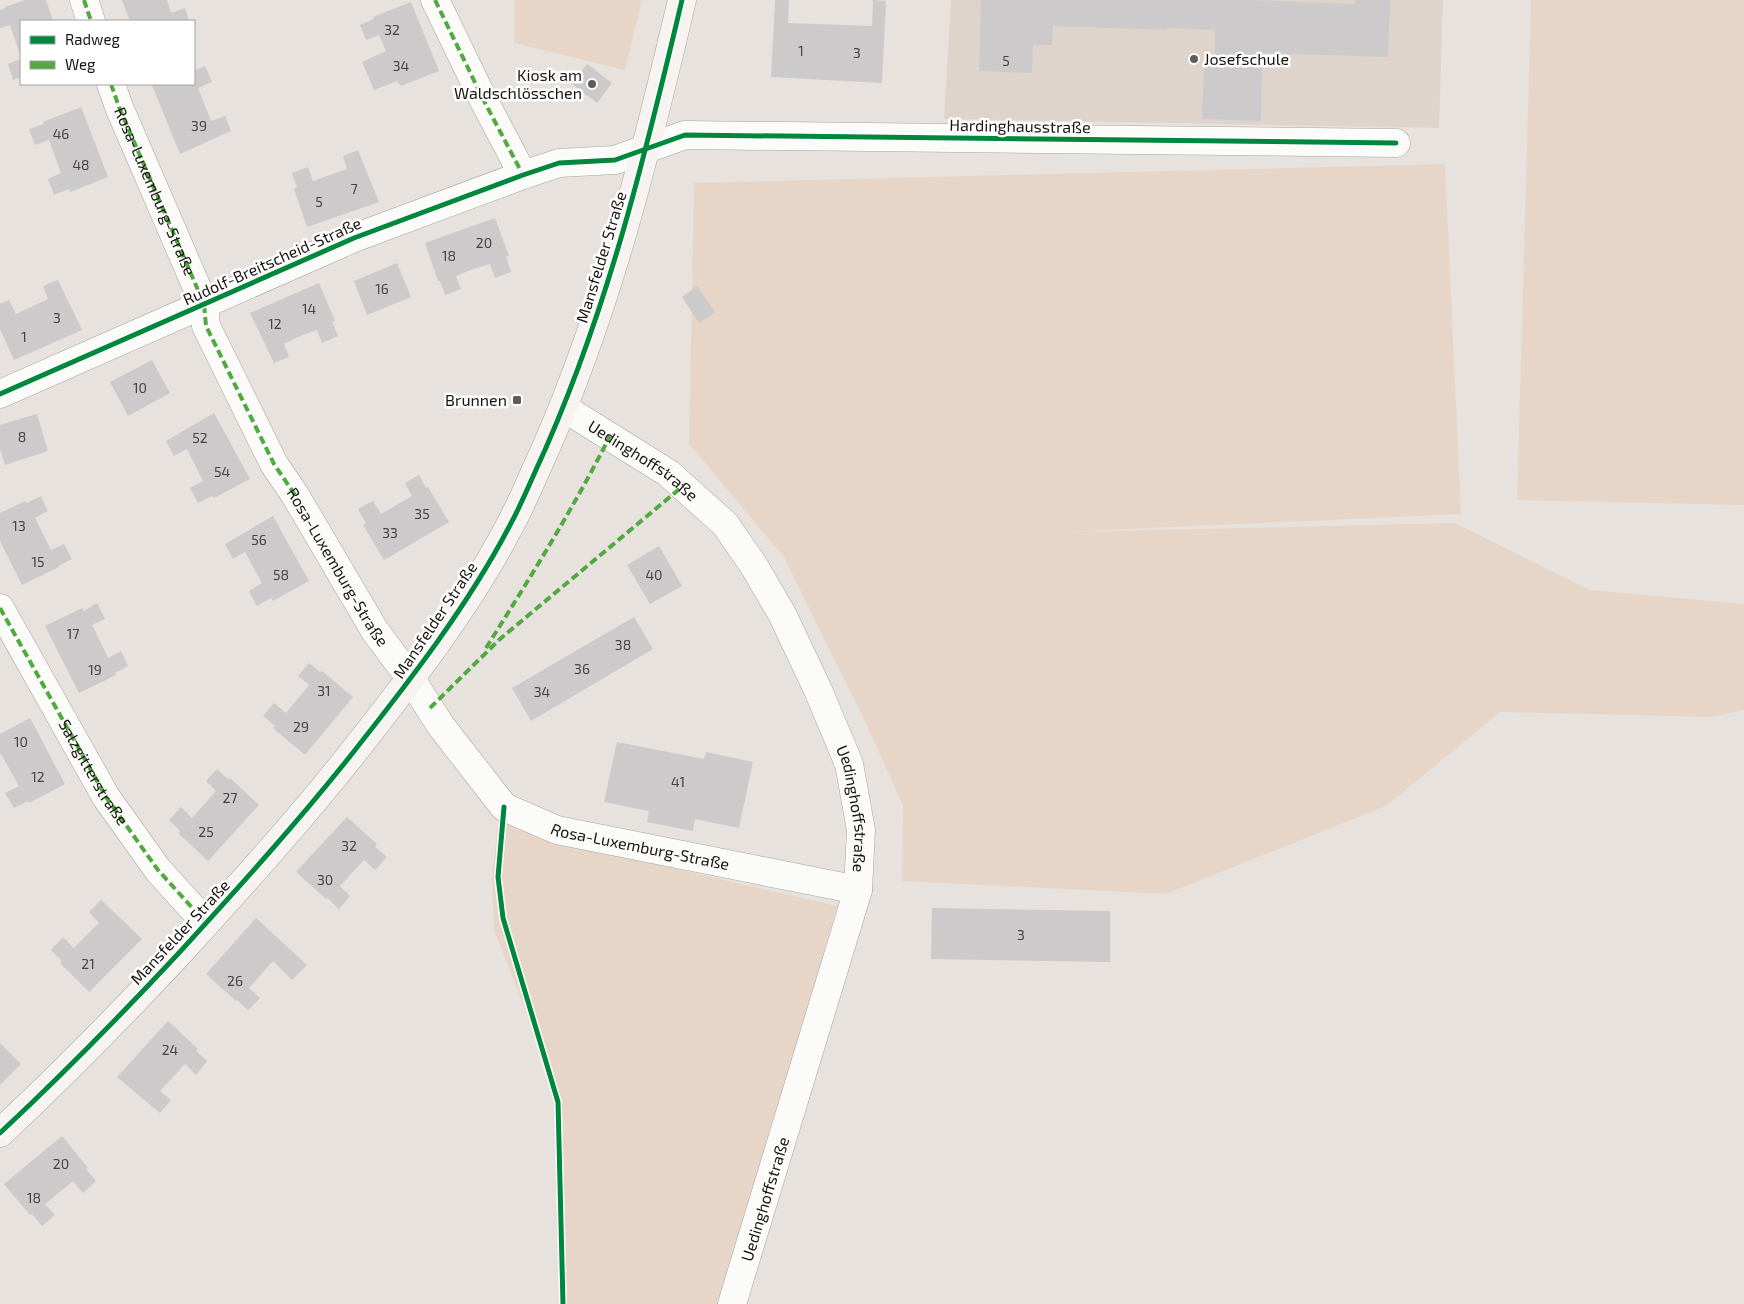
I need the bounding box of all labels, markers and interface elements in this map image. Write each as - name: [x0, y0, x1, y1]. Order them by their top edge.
- legend: [20, 20, 195, 85]
- house number: 32: [384, 21, 400, 38]
- text: Radweg: [65, 30, 120, 48]
- house number: 1: [798, 42, 804, 59]
- house number: 3: [853, 44, 861, 61]
- place label: Josefschule: [1204, 49, 1289, 68]
- house number: 5: [1002, 52, 1010, 69]
- marker: Josefschule: [1188, 53, 1200, 65]
- text: Weg: [65, 55, 96, 73]
- house number: 34: [393, 57, 409, 74]
- place label: Kiosk am Waldschlösschen: [454, 65, 582, 102]
- marker: Kiosk am Waldschlösschen: [586, 78, 598, 90]
- street label: Rosa-Luxemburg-Straße: [111, 104, 200, 278]
- street label: Hardinghausstraße: [949, 115, 1091, 136]
- house number: 39: [191, 117, 207, 134]
- house number: 46: [53, 125, 69, 142]
- house number: 48: [72, 156, 90, 173]
- house number: 7: [350, 180, 358, 197]
- street label: Mansfelder Straße: [571, 189, 630, 325]
- house number: 5: [315, 193, 323, 210]
- street label: Rudolf-Breitscheid-Straße: [180, 213, 364, 308]
- house number: 20: [476, 234, 492, 251]
- house number: 18: [442, 247, 456, 264]
- house number: 16: [375, 280, 389, 297]
- house number: 14: [302, 300, 316, 317]
- house number: 3: [53, 309, 61, 326]
- house number: 12: [268, 315, 282, 332]
- house number: 1: [21, 328, 27, 345]
- house number: 10: [133, 379, 147, 396]
- place label: Brunnen: [445, 390, 507, 409]
- marker: Brunnen: [511, 394, 523, 406]
- street label: Uedinghoffstraße: [585, 416, 702, 504]
- house number: 8: [18, 428, 26, 445]
- house number: 52: [192, 429, 208, 446]
- house number: 54: [214, 463, 230, 480]
- street label: Rosa-Luxemburg-Straße: [284, 484, 393, 650]
- house number: 35: [414, 505, 430, 522]
- house number: 13: [12, 517, 26, 534]
- house number: 33: [382, 524, 398, 541]
- house number: 56: [251, 531, 267, 548]
- house number: 15: [31, 553, 45, 570]
- street label: Mansfelder Straße: [389, 558, 481, 682]
- house number: 58: [273, 566, 289, 583]
- house number: 40: [645, 566, 663, 583]
- house number: 17: [67, 625, 79, 642]
- house number: 38: [615, 636, 631, 653]
- house number: 36: [574, 660, 590, 677]
- house number: 19: [88, 661, 102, 678]
- house number: 31: [317, 682, 331, 699]
- house number: 34: [534, 683, 550, 700]
- street label: Salzgitterstraße: [55, 716, 133, 828]
- house number: 29: [293, 718, 309, 735]
- house number: 10: [14, 733, 28, 750]
- street label: Uedinghoffstraße: [833, 742, 871, 873]
- house number: 12: [31, 768, 45, 785]
- house number: 41: [671, 773, 685, 790]
- house number: 27: [222, 789, 238, 806]
- street label: Rosa-Luxemburg-Straße: [548, 818, 731, 873]
- house number: 25: [198, 823, 214, 840]
- house number: 32: [341, 837, 357, 854]
- house number: 30: [317, 871, 333, 888]
- street label: Mansfelder Straße: [126, 875, 233, 988]
- house number: 3: [1017, 926, 1025, 943]
- house number: 21: [81, 955, 95, 972]
- house number: 26: [227, 972, 243, 989]
- house number: 24: [162, 1041, 178, 1058]
- street label: Uedinghoffstraße: [737, 1134, 792, 1263]
- house number: 20: [53, 1155, 69, 1172]
- house number: 18: [27, 1189, 41, 1206]

